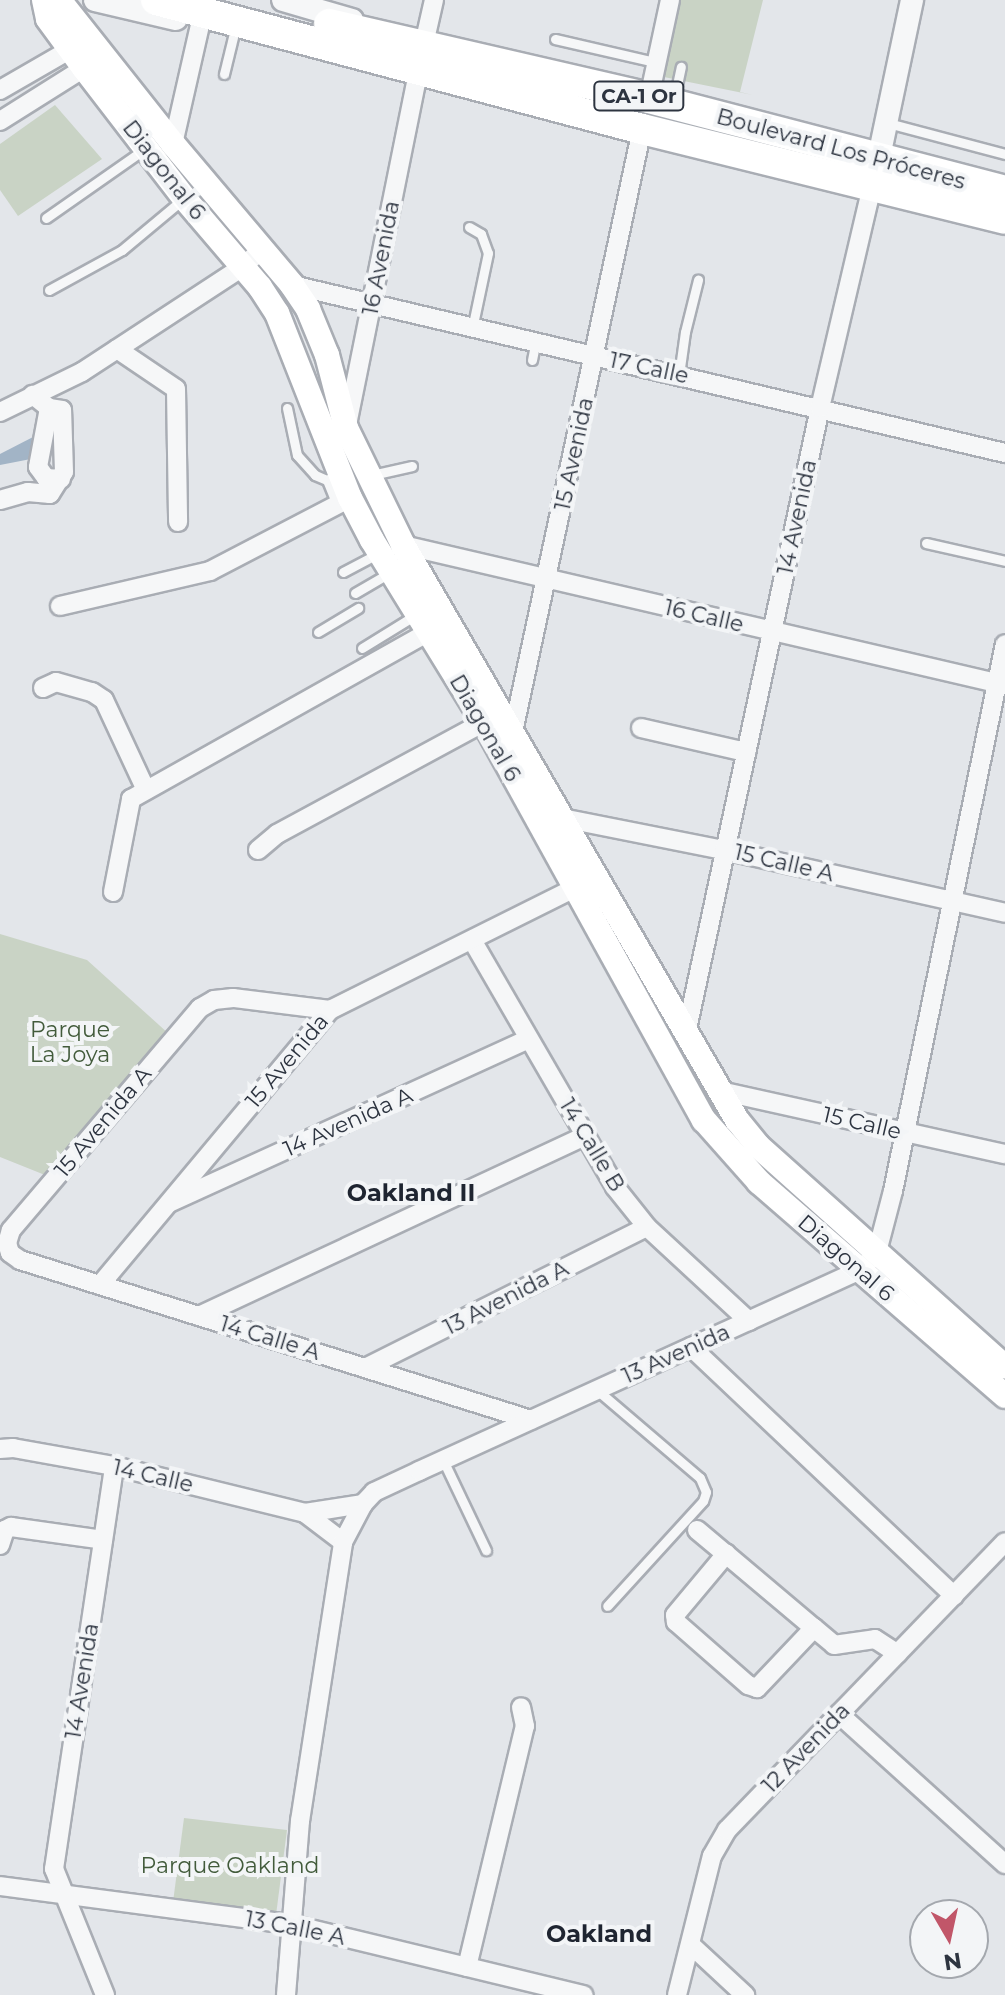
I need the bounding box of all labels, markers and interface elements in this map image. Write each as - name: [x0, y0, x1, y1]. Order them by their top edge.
- road number: CA-1 Or: [593, 80, 685, 112]
- street label: Boulevard Los Próceres: [714, 103, 968, 195]
- street label: Diagonal 6: [117, 115, 211, 225]
- street label: 16 Avenida: [357, 199, 405, 317]
- street label: 17 Calle: [607, 347, 691, 389]
- street label: 15 Avenida: [549, 395, 599, 513]
- street label: 14 Avenida: [772, 457, 822, 577]
- street label: 16 Calle: [662, 594, 746, 638]
- street label: Diagonal 6: [444, 670, 526, 786]
- street label: 15 Calle A: [732, 839, 836, 887]
- street label: 15 Avenida: [240, 1008, 334, 1114]
- park label: Parque La Joya: [30, 1016, 110, 1068]
- street label: 15 Avenida A: [49, 1061, 157, 1183]
- street label: 14 Avenida A: [279, 1082, 417, 1162]
- street label: 14 Calle B: [554, 1094, 630, 1196]
- street label: 15 Calle: [820, 1101, 904, 1145]
- district label: Oakland II: [347, 1179, 475, 1207]
- street label: Diagonal 6: [792, 1209, 900, 1307]
- street label: 13 Avenida A: [439, 1255, 573, 1341]
- street label: 14 Calle A: [217, 1310, 323, 1366]
- street label: 13 Avenida: [618, 1319, 734, 1389]
- street label: 14 Calle: [110, 1454, 196, 1498]
- street label: 14 Avenida: [60, 1621, 104, 1741]
- street label: 12 Avenida: [757, 1697, 855, 1799]
- park label: Parque Oakland: [140, 1853, 320, 1879]
- north arrow: [909, 1899, 989, 1979]
- street label: 13 Calle A: [243, 1905, 347, 1951]
- district label: Oakland: [546, 1920, 652, 1948]
- text: N: [942, 1946, 963, 1976]

